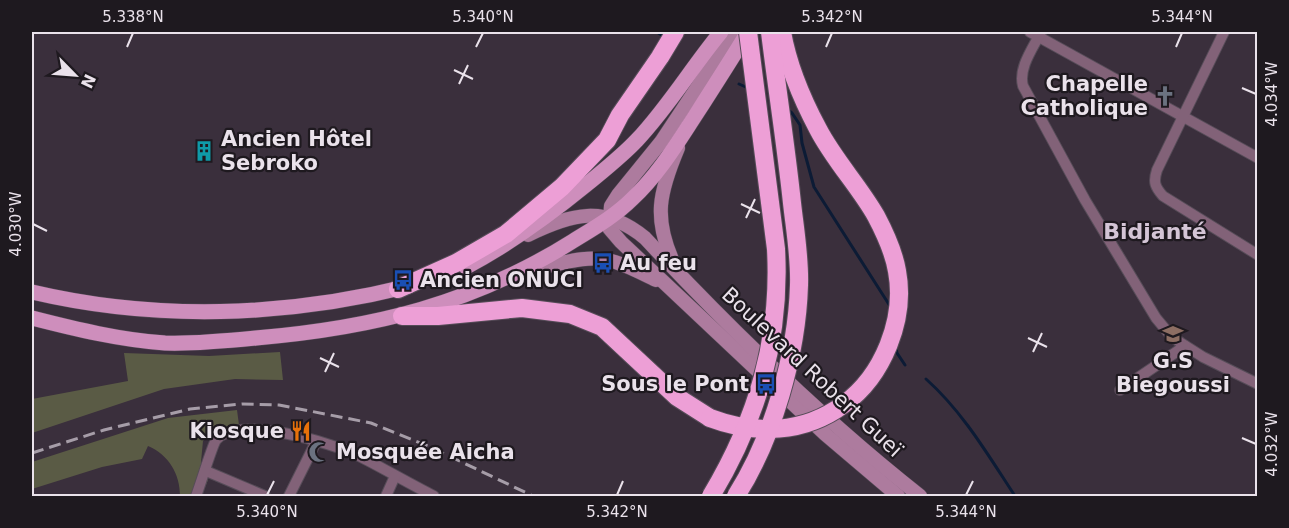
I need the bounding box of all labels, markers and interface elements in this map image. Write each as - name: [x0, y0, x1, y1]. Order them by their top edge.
- text: 5.338°N: [102, 8, 164, 26]
- text: 5.340°N: [452, 8, 514, 26]
- text: 5.342°N: [801, 8, 863, 26]
- text: 5.344°N: [1151, 8, 1213, 26]
- north arrow: [45, 45, 105, 105]
- text: 4.034°W: [1263, 61, 1281, 127]
- text: N: [77, 71, 100, 91]
- place label: Chapelle Catholique: [1020, 72, 1148, 120]
- church icon: Chapelle Catholique: [1153, 84, 1177, 108]
- place label: Ancien Hôtel Sebroko: [221, 127, 372, 175]
- building icon: Ancien Hôtel Sebroko: [192, 139, 216, 163]
- text: 4.030°W: [7, 191, 25, 257]
- district label: Bidjanté: [1103, 219, 1207, 244]
- bus stop icon: Au feu: [591, 251, 615, 275]
- place label: Au feu: [620, 251, 697, 275]
- bus stop icon: Ancien ONUCI: [391, 268, 415, 292]
- place label: Ancien ONUCI: [420, 268, 583, 292]
- street label: Boulevard Robert Gueï: [717, 282, 907, 462]
- school or university icon: G.S Biegoussi: [1161, 322, 1185, 346]
- place label: G.S Biegoussi: [1116, 349, 1230, 397]
- place label: Sous le Pont: [601, 372, 749, 396]
- bus stop icon: Sous le Pont: [754, 372, 778, 396]
- text: 4.032°W: [1263, 411, 1281, 477]
- place label: Kiosque: [189, 419, 284, 443]
- restaurant icon: Kiosque: [289, 419, 313, 443]
- mosque icon: Mosquée Aicha: [307, 440, 331, 464]
- place label: Mosquée Aicha: [336, 440, 515, 464]
- text: 5.340°N: [236, 503, 298, 521]
- text: 5.342°N: [586, 503, 648, 521]
- text: 5.344°N: [935, 503, 997, 521]

